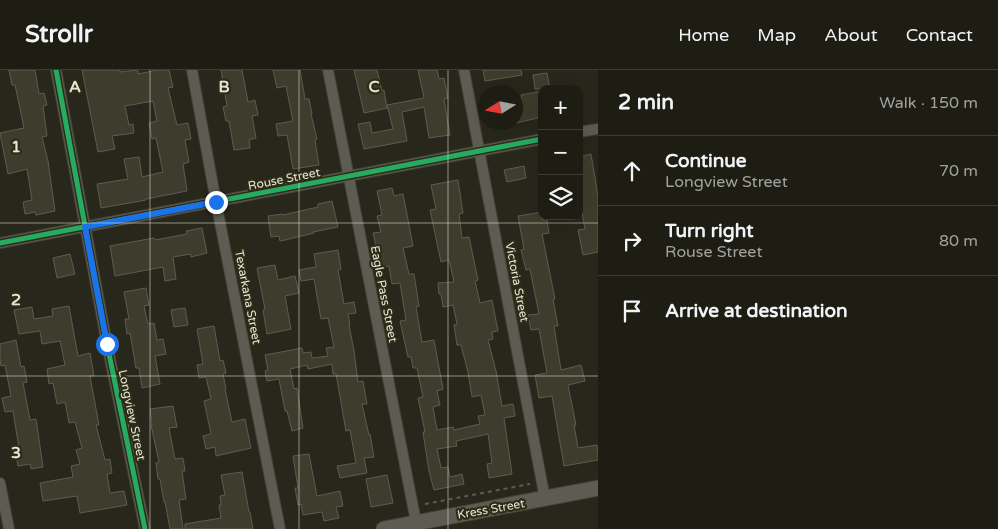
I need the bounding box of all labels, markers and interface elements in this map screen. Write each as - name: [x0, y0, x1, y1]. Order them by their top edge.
- text: Strollr: [25, 20, 93, 49]
- text: Home: [678, 24, 729, 46]
- text: Map: [757, 24, 796, 46]
- text: About: [824, 24, 878, 46]
- text: Contact: [906, 24, 973, 46]
- text: A: [69, 77, 81, 97]
- text: B: [218, 77, 230, 97]
- text: C: [368, 77, 380, 97]
- north arrow: [478, 85, 523, 130]
- map controls: [538, 85, 583, 220]
- button: +: [538, 85, 583, 130]
- text: 2 min: [618, 90, 674, 115]
- text: Walk · 150 m: [879, 93, 978, 113]
- button: −: [538, 130, 583, 175]
- text: 1: [11, 137, 21, 157]
- text: Continue: [665, 150, 747, 172]
- icon: ahead: [618, 157, 646, 185]
- text: 70 m: [939, 161, 978, 181]
- street label: Rouse Street: [247, 165, 322, 193]
- text: Longview Street: [665, 172, 788, 192]
- button: layers: [538, 175, 583, 220]
- route end: [205, 191, 228, 214]
- text: Turn right: [665, 220, 753, 242]
- icon: right: [618, 227, 646, 255]
- text: 80 m: [939, 231, 978, 251]
- street label: Victoria Street: [502, 241, 532, 324]
- text: Rouse Street: [665, 242, 763, 262]
- street label: Eagle Pass Street: [368, 244, 400, 344]
- street label: Texarkana Street: [232, 249, 264, 346]
- text: 2: [11, 290, 21, 310]
- icon: arrive: [618, 297, 646, 325]
- text: Arrive at destination: [665, 300, 848, 322]
- route start: [96, 333, 119, 356]
- street label: Longview Street: [116, 369, 149, 462]
- text: 3: [11, 443, 21, 463]
- street label: Kress Street: [456, 496, 526, 522]

